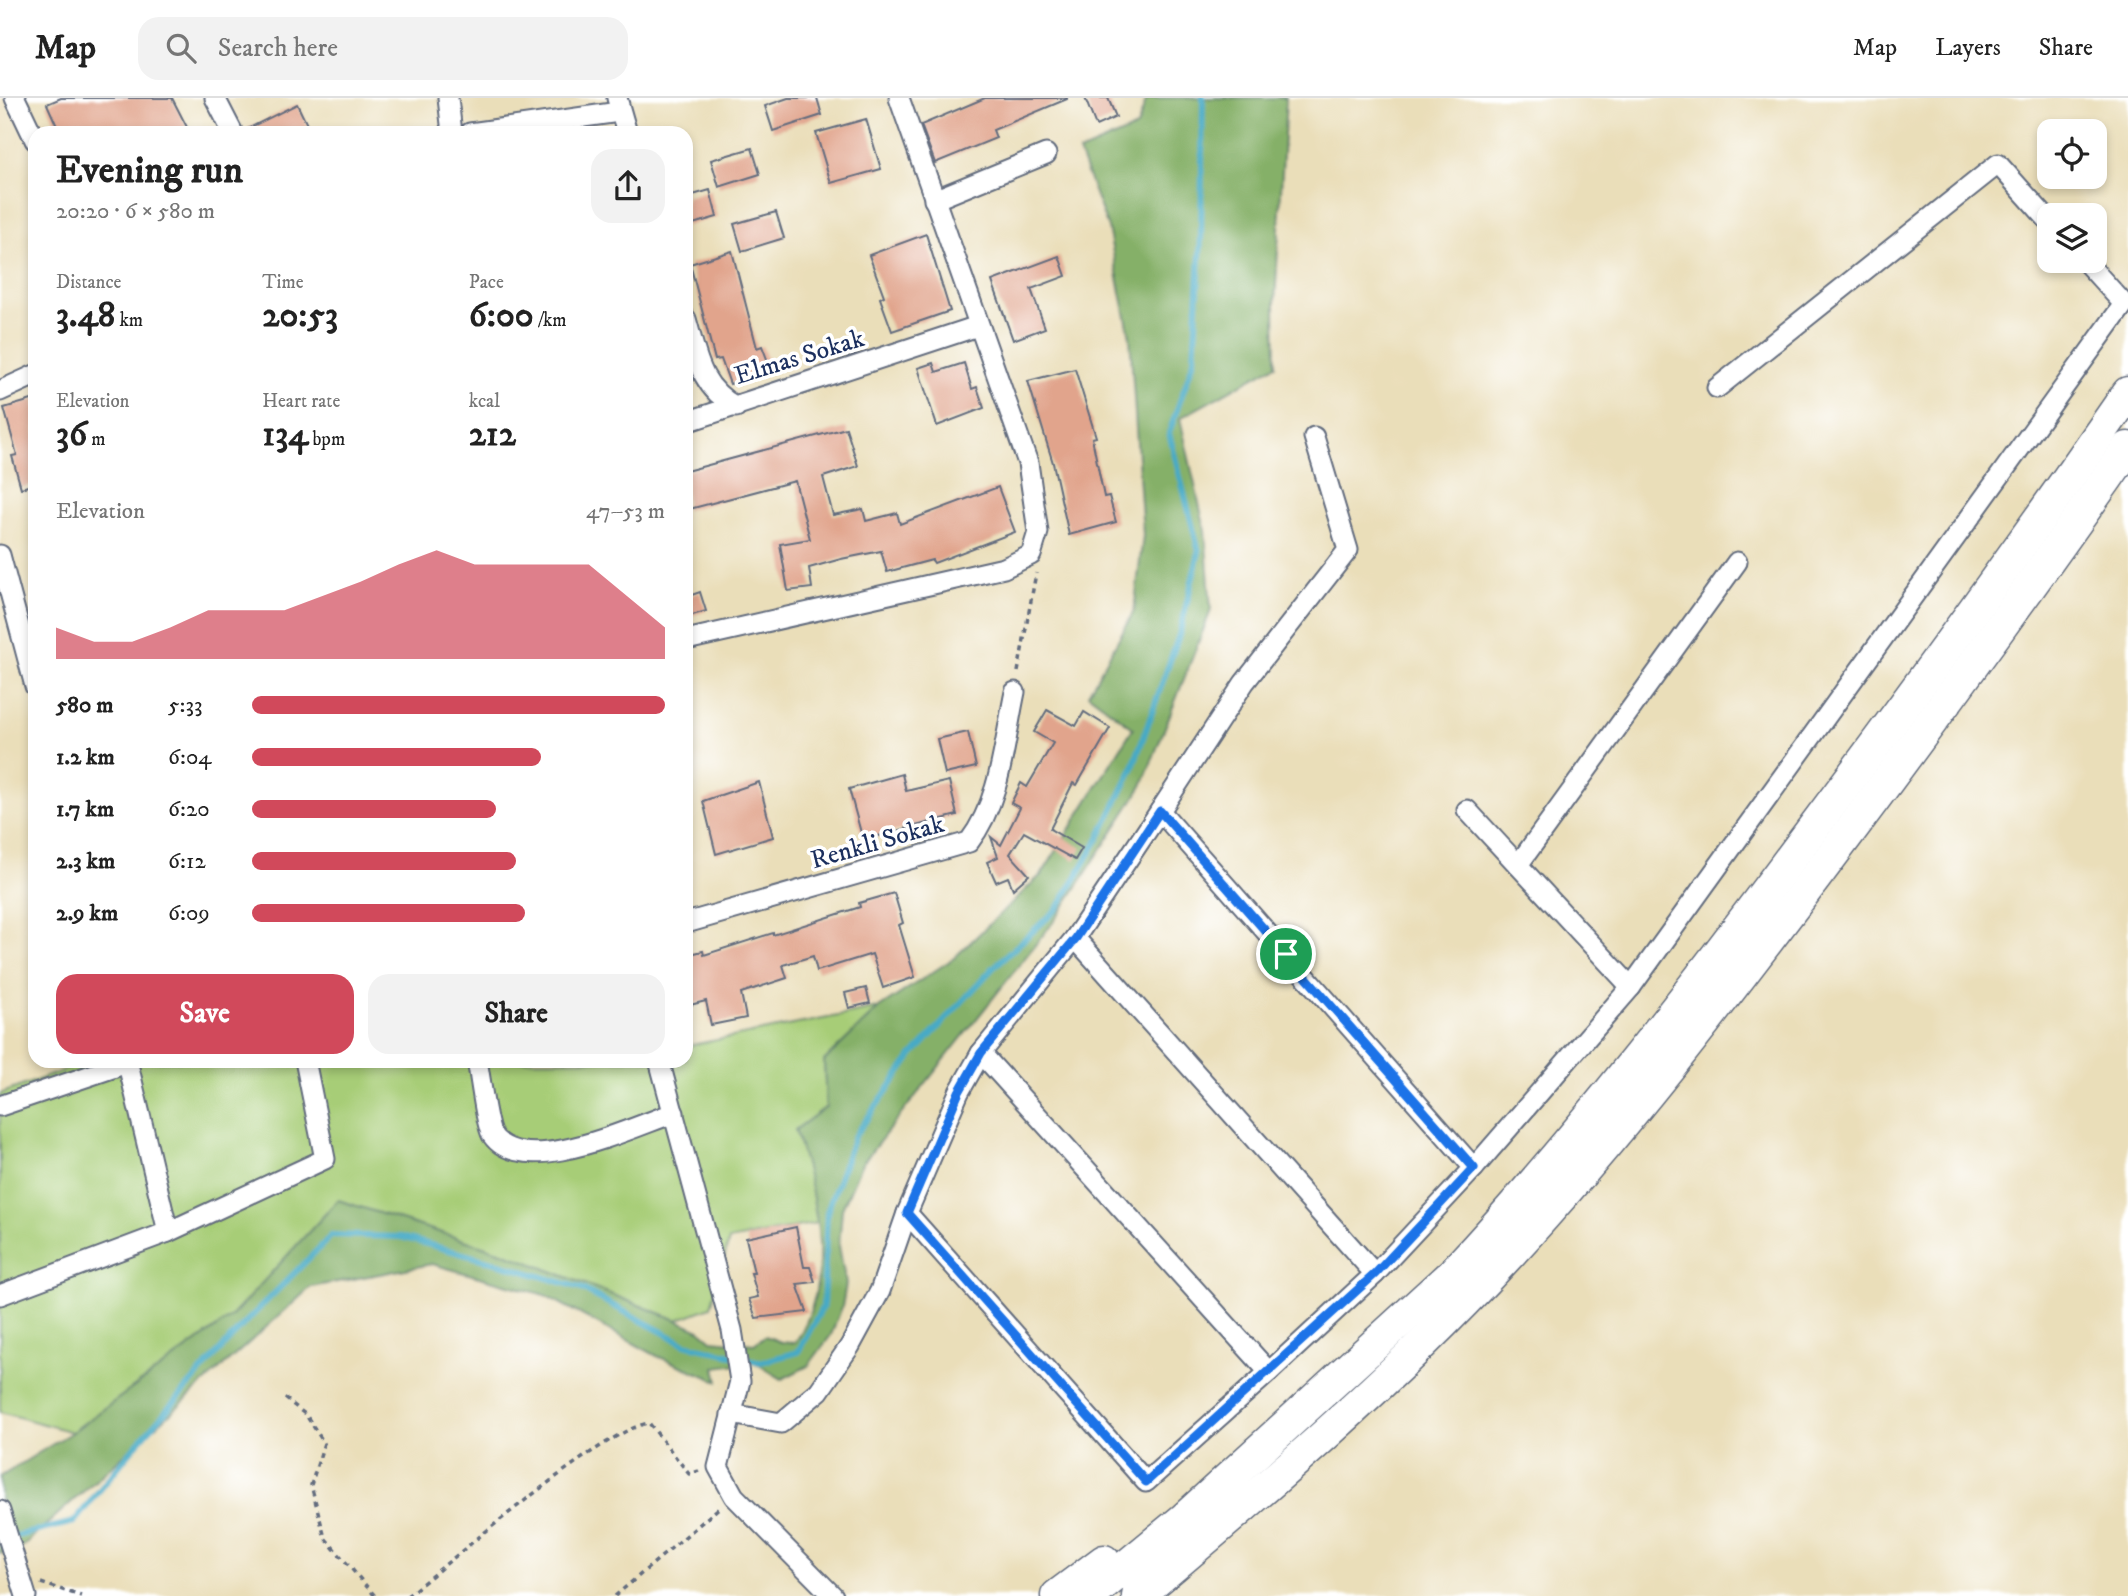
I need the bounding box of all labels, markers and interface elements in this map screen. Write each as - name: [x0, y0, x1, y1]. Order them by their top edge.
- search box: [138, 17, 628, 80]
- text: Map: [35, 28, 96, 69]
- icon: search: [162, 29, 200, 67]
- text: Search here: [218, 32, 338, 65]
- text: Map: [1853, 33, 1897, 63]
- text: Layers: [1935, 33, 2001, 63]
- text: Share: [2039, 33, 2093, 63]
- map controls: [2037, 119, 2107, 273]
- button: locate: [2037, 119, 2107, 189]
- text: Evening run: [56, 147, 243, 195]
- button: share: [591, 149, 665, 223]
- text: 20:20 · 6 × 580 m: [56, 197, 215, 226]
- button: layers: [2037, 203, 2107, 273]
- text: Distance: [56, 271, 121, 294]
- text: Time: [262, 271, 304, 294]
- text: Pace: [469, 271, 504, 294]
- text: 3.48: [56, 294, 115, 338]
- text: 20:53: [262, 294, 338, 338]
- text: 6:00: [469, 294, 534, 338]
- text: km: [115, 309, 143, 332]
- text: /km: [534, 309, 567, 332]
- street label: Elmas Sokak: [731, 322, 868, 393]
- text: Elevation: [56, 390, 130, 413]
- text: Heart rate: [262, 390, 340, 413]
- text: kcal: [469, 390, 500, 413]
- text: 36: [56, 413, 87, 457]
- text: 134: [262, 413, 308, 457]
- text: 212: [469, 413, 516, 457]
- text: m: [87, 428, 106, 451]
- text: bpm: [308, 428, 345, 451]
- text: Elevation: [56, 497, 145, 526]
- text: 47–53 m: [586, 497, 665, 526]
- text: 580 m: [56, 691, 113, 720]
- text: 5:33: [168, 691, 203, 720]
- text: 1.2 km: [56, 743, 115, 772]
- text: 6:04: [168, 743, 212, 772]
- text: 1.7 km: [56, 795, 114, 824]
- text: 6:20: [168, 795, 210, 824]
- street label: Renkli Sokak: [807, 808, 948, 877]
- text: 2.3 km: [56, 847, 115, 876]
- text: 6:12: [168, 847, 206, 876]
- text: 2.9 km: [56, 899, 118, 928]
- text: 6:09: [168, 899, 210, 928]
- pin: [1256, 924, 1316, 984]
- icon: arrive: [1267, 935, 1305, 973]
- button: Save: [56, 974, 354, 1054]
- button: Share: [368, 974, 665, 1054]

